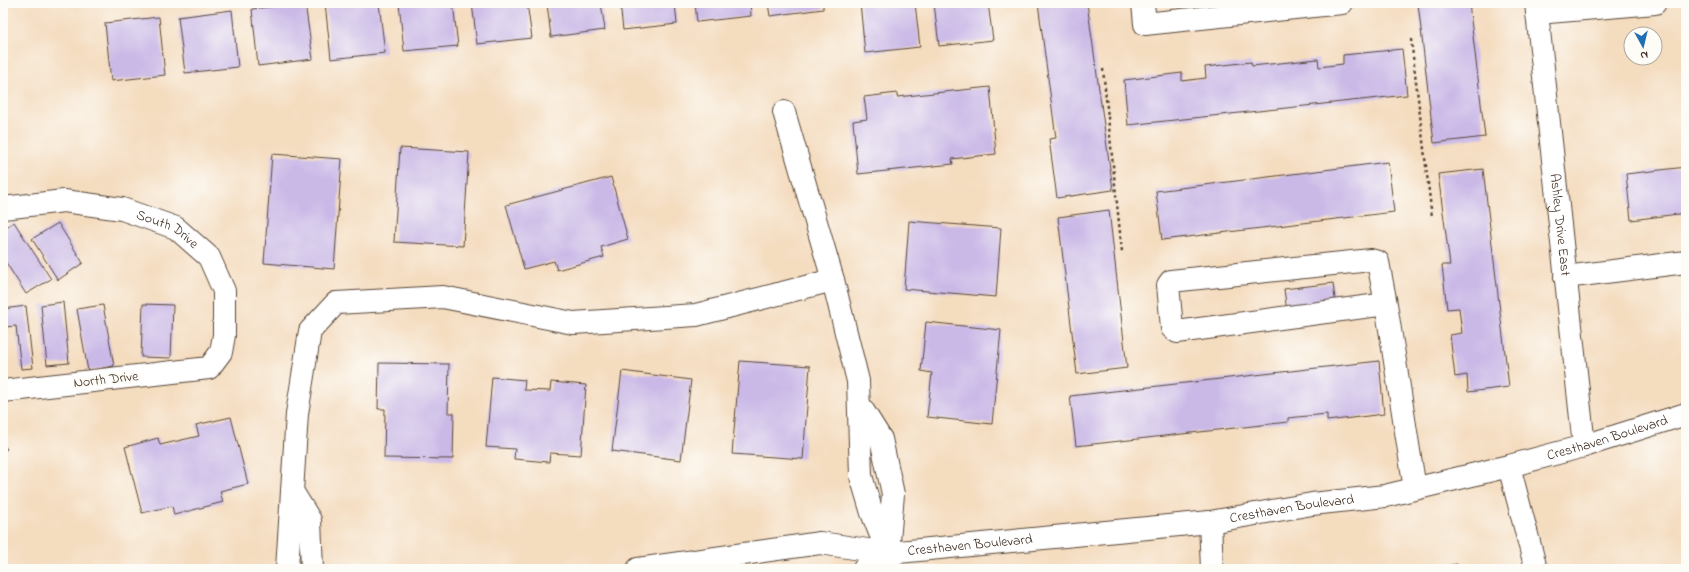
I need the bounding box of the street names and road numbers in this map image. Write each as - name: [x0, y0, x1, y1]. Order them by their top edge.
- street label: Ashley Drive East: [1544, 172, 1576, 277]
- street label: South Drive: [133, 204, 204, 254]
- street label: North Drive: [73, 366, 140, 394]
- street label: Cresthaven Boulevard: [1545, 410, 1671, 466]
- street label: Cresthaven Boulevard: [1228, 489, 1355, 529]
- street label: Cresthaven Boulevard: [907, 529, 1034, 562]

